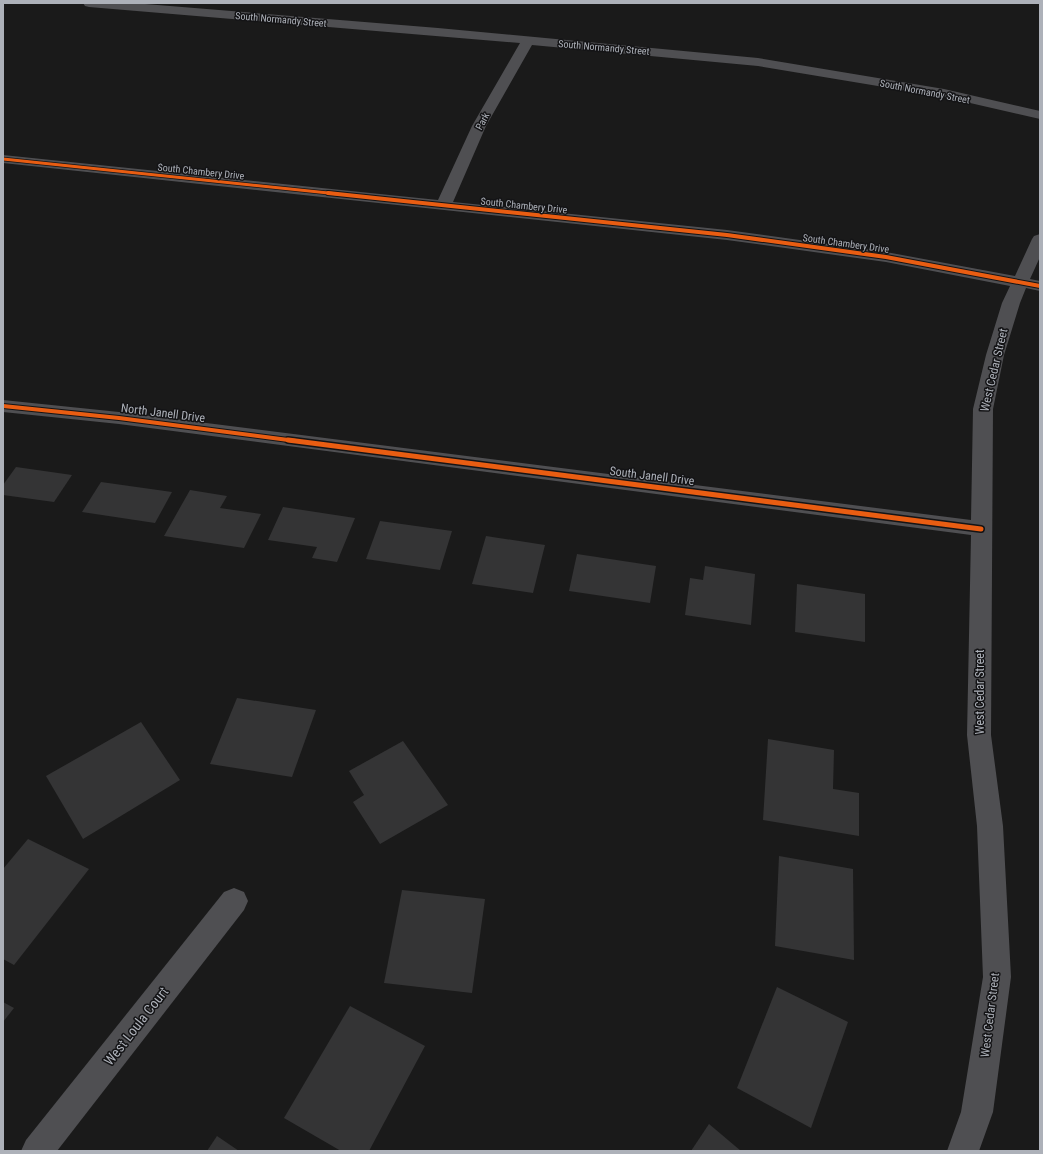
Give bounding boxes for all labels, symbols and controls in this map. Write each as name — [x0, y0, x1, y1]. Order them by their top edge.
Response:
street label: South Normandy Street — [235, 10, 327, 29]
street label: South Normandy Street — [558, 38, 650, 57]
street label: South Normandy Street — [879, 77, 971, 106]
street label: Park — [473, 110, 492, 132]
street label: South Chambery Drive — [157, 161, 245, 182]
street label: South Chambery Drive — [480, 195, 568, 216]
street label: South Chambery Drive — [802, 232, 890, 255]
street label: West Cedar Street — [978, 327, 1010, 413]
street label: North Janell Drive — [120, 401, 206, 425]
street label: South Janell Drive — [609, 464, 696, 488]
street label: West Cedar Street — [973, 649, 987, 735]
street label: West Cedar Street — [978, 972, 1002, 1058]
street label: West Loula Court — [101, 984, 171, 1068]

